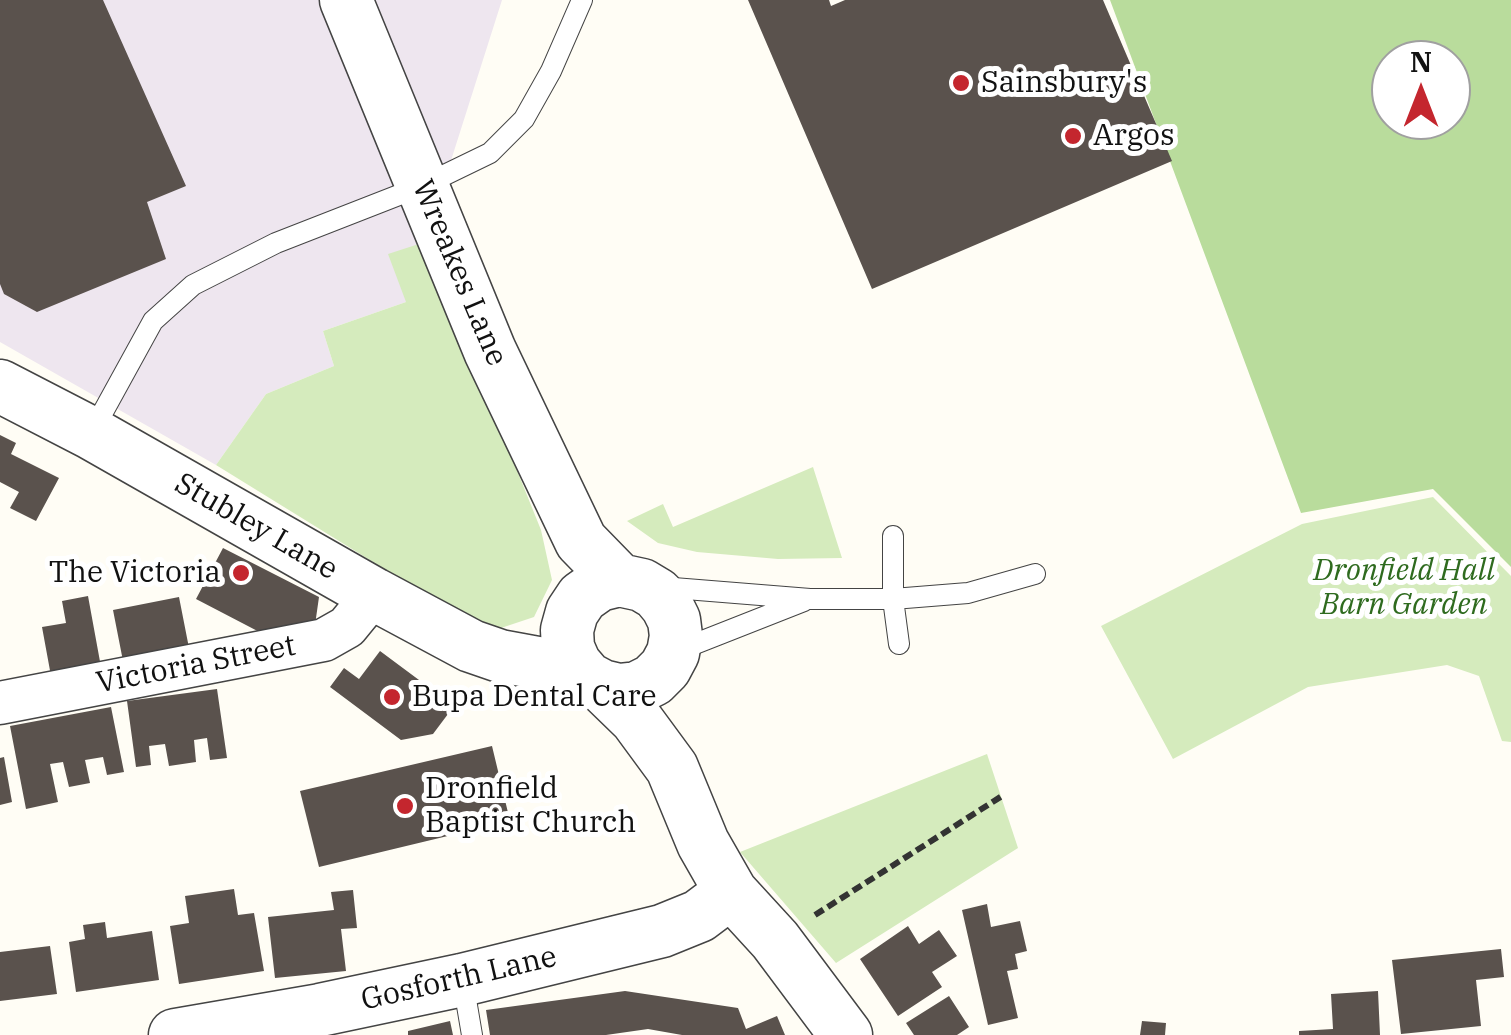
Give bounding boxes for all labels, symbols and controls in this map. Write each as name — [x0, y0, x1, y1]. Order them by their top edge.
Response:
north arrow — [1371, 40, 1471, 140]
text: N — [1410, 43, 1432, 80]
place label: Sainsbury's — [981, 65, 1147, 101]
marker: Sainsbury's — [950, 72, 972, 94]
place label: Argos — [1093, 118, 1175, 154]
marker: Argos — [1062, 125, 1084, 147]
street label: Wreakes Lane — [404, 175, 514, 371]
street label: Stubley Lane — [168, 466, 344, 588]
park label: Dronfield Hall Barn Garden — [1313, 553, 1495, 624]
place label: The Victoria — [49, 555, 221, 591]
marker: The Victoria — [230, 562, 252, 584]
street label: Victoria Street — [93, 628, 299, 702]
place label: Bupa Dental Care — [412, 679, 657, 715]
marker: Bupa Dental Care — [381, 686, 403, 708]
place label: Dronfield Baptist Church — [425, 771, 636, 842]
marker: Dronfield Baptist Church — [394, 795, 416, 817]
street label: Gosforth Lane — [358, 939, 560, 1019]

